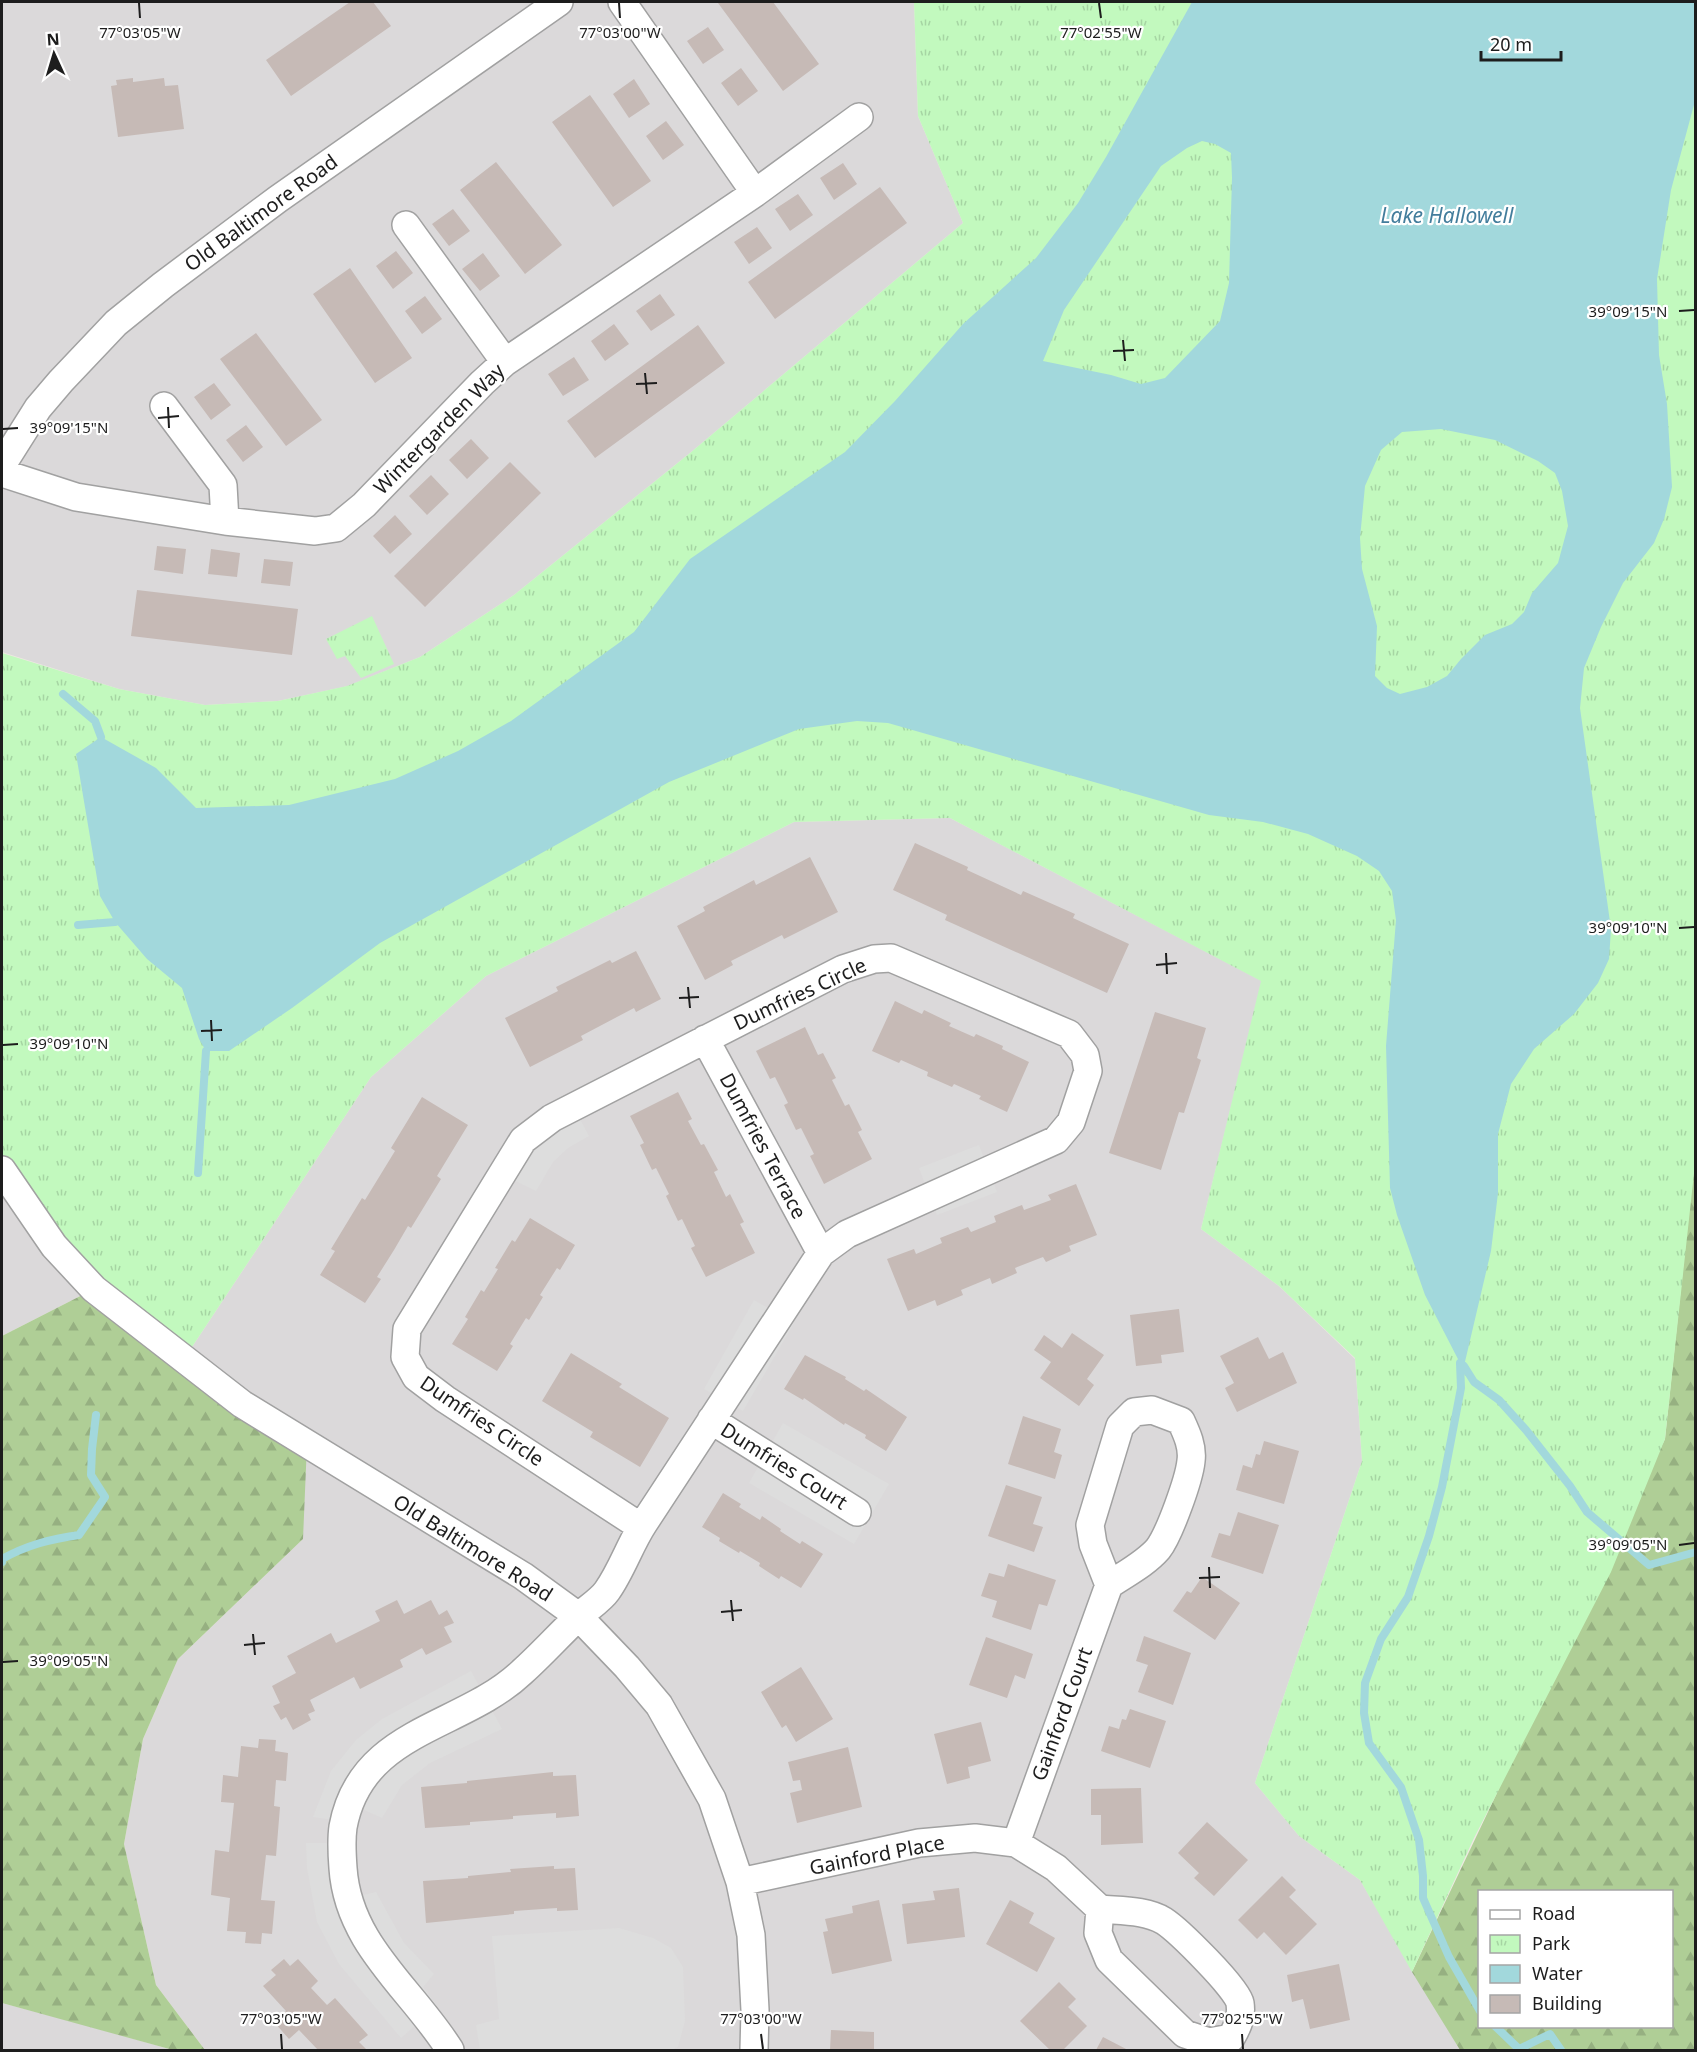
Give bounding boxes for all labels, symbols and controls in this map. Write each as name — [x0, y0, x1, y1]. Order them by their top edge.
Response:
text: 77°03'05"W — [99, 22, 181, 42]
text: 77°03'00"W — [579, 22, 661, 42]
text: 77°02'55"W — [1060, 22, 1142, 42]
north arrow — [24, 24, 84, 84]
scale bar — [1481, 24, 1560, 62]
text: N — [46, 28, 60, 50]
text: 20 m — [1490, 32, 1532, 56]
street label: Old Baltimore Road — [179, 148, 343, 277]
water label: Lake Hallowell — [1381, 201, 1514, 229]
text: 39°09'15"N — [1589, 301, 1667, 321]
street label: Wintergarden Way — [367, 357, 511, 500]
text: 39°09'15"N — [30, 417, 108, 437]
text: 39°09'10"N — [1589, 917, 1667, 937]
street label: Dumfries Circle — [729, 951, 871, 1036]
text: 39°09'10"N — [30, 1033, 108, 1053]
street label: Dumfries Terrace — [714, 1068, 813, 1223]
street label: Dumfries Circle — [415, 1369, 549, 1472]
street label: Dumfries Court — [716, 1416, 853, 1515]
street label: Old Baltimore Road — [388, 1488, 558, 1608]
text: 39°09'05"N — [1589, 1534, 1667, 1554]
street label: Gainford Court — [1025, 1643, 1098, 1784]
text: 39°09'05"N — [30, 1650, 108, 1670]
street label: Gainford Place — [807, 1828, 947, 1881]
legend — [1478, 1890, 1673, 2028]
text: Road — [1532, 1901, 1575, 1925]
text: Park — [1532, 1931, 1570, 1955]
text: Water — [1532, 1961, 1583, 1985]
text: Building — [1532, 1991, 1602, 2015]
text: 77°03'05"W — [240, 2008, 322, 2028]
text: 77°03'00"W — [720, 2008, 802, 2028]
text: 77°02'55"W — [1201, 2008, 1283, 2028]

